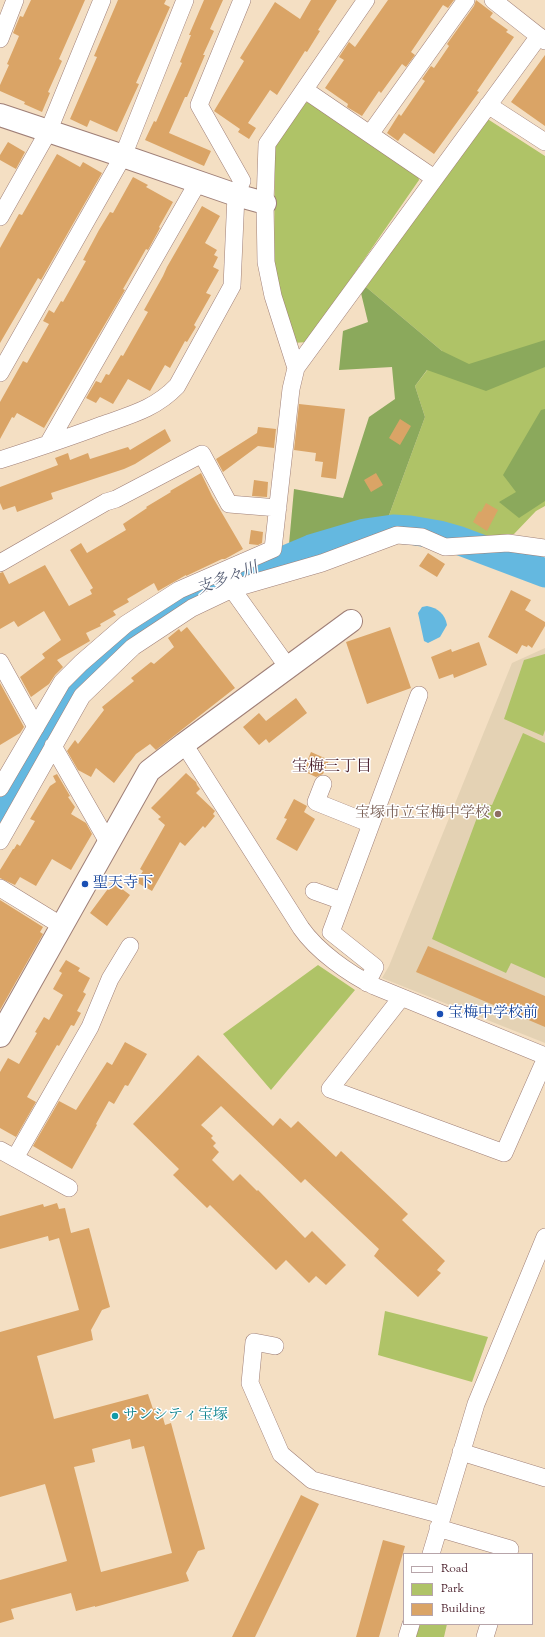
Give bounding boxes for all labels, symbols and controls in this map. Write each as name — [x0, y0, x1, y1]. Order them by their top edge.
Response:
water label: 支多々川 — [195, 560, 261, 600]
district label: 宝梅三丁目 — [292, 758, 372, 778]
place label: 宝塚市立宝梅中学校 — [355, 805, 490, 823]
marker: 宝塚市立宝梅中学校 — [493, 809, 503, 819]
place label: 聖天寺下 — [93, 875, 153, 893]
marker: 聖天寺下 — [80, 879, 90, 889]
place label: 宝梅中学校前 — [448, 1005, 538, 1023]
marker: 宝梅中学校前 — [435, 1009, 445, 1019]
place label: サンシティ宝塚 — [123, 1407, 228, 1425]
marker: サンシティ宝塚 — [110, 1411, 120, 1421]
legend — [403, 1553, 533, 1625]
text: Road — [441, 1560, 468, 1578]
text: Park — [441, 1580, 464, 1598]
text: Building — [441, 1600, 485, 1618]

